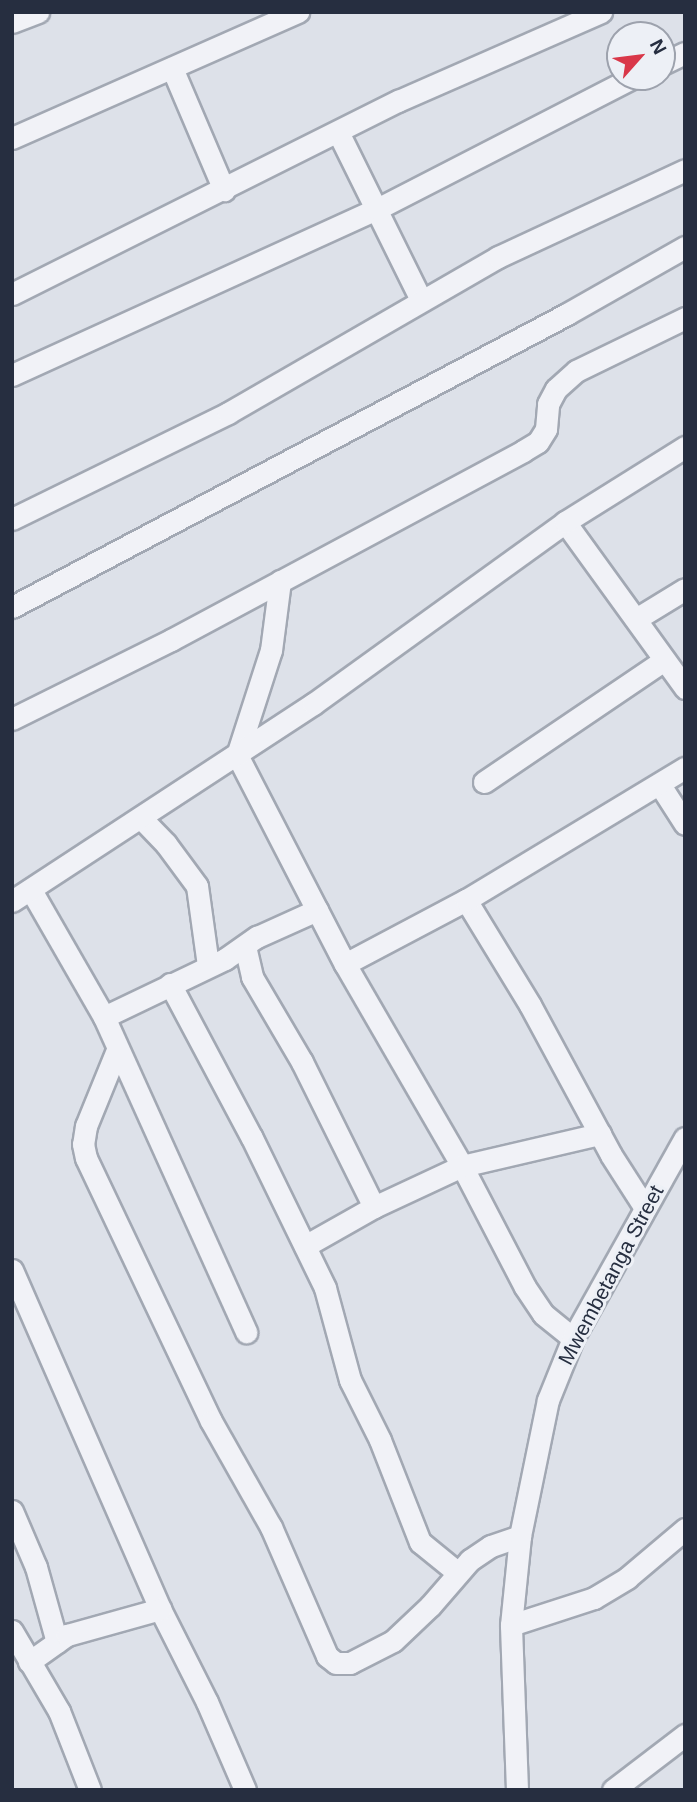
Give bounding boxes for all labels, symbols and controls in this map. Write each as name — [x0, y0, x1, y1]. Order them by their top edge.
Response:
north arrow — [606, 21, 676, 91]
text: N — [646, 36, 671, 58]
street label: Mwembetanga Street — [553, 1181, 669, 1369]

